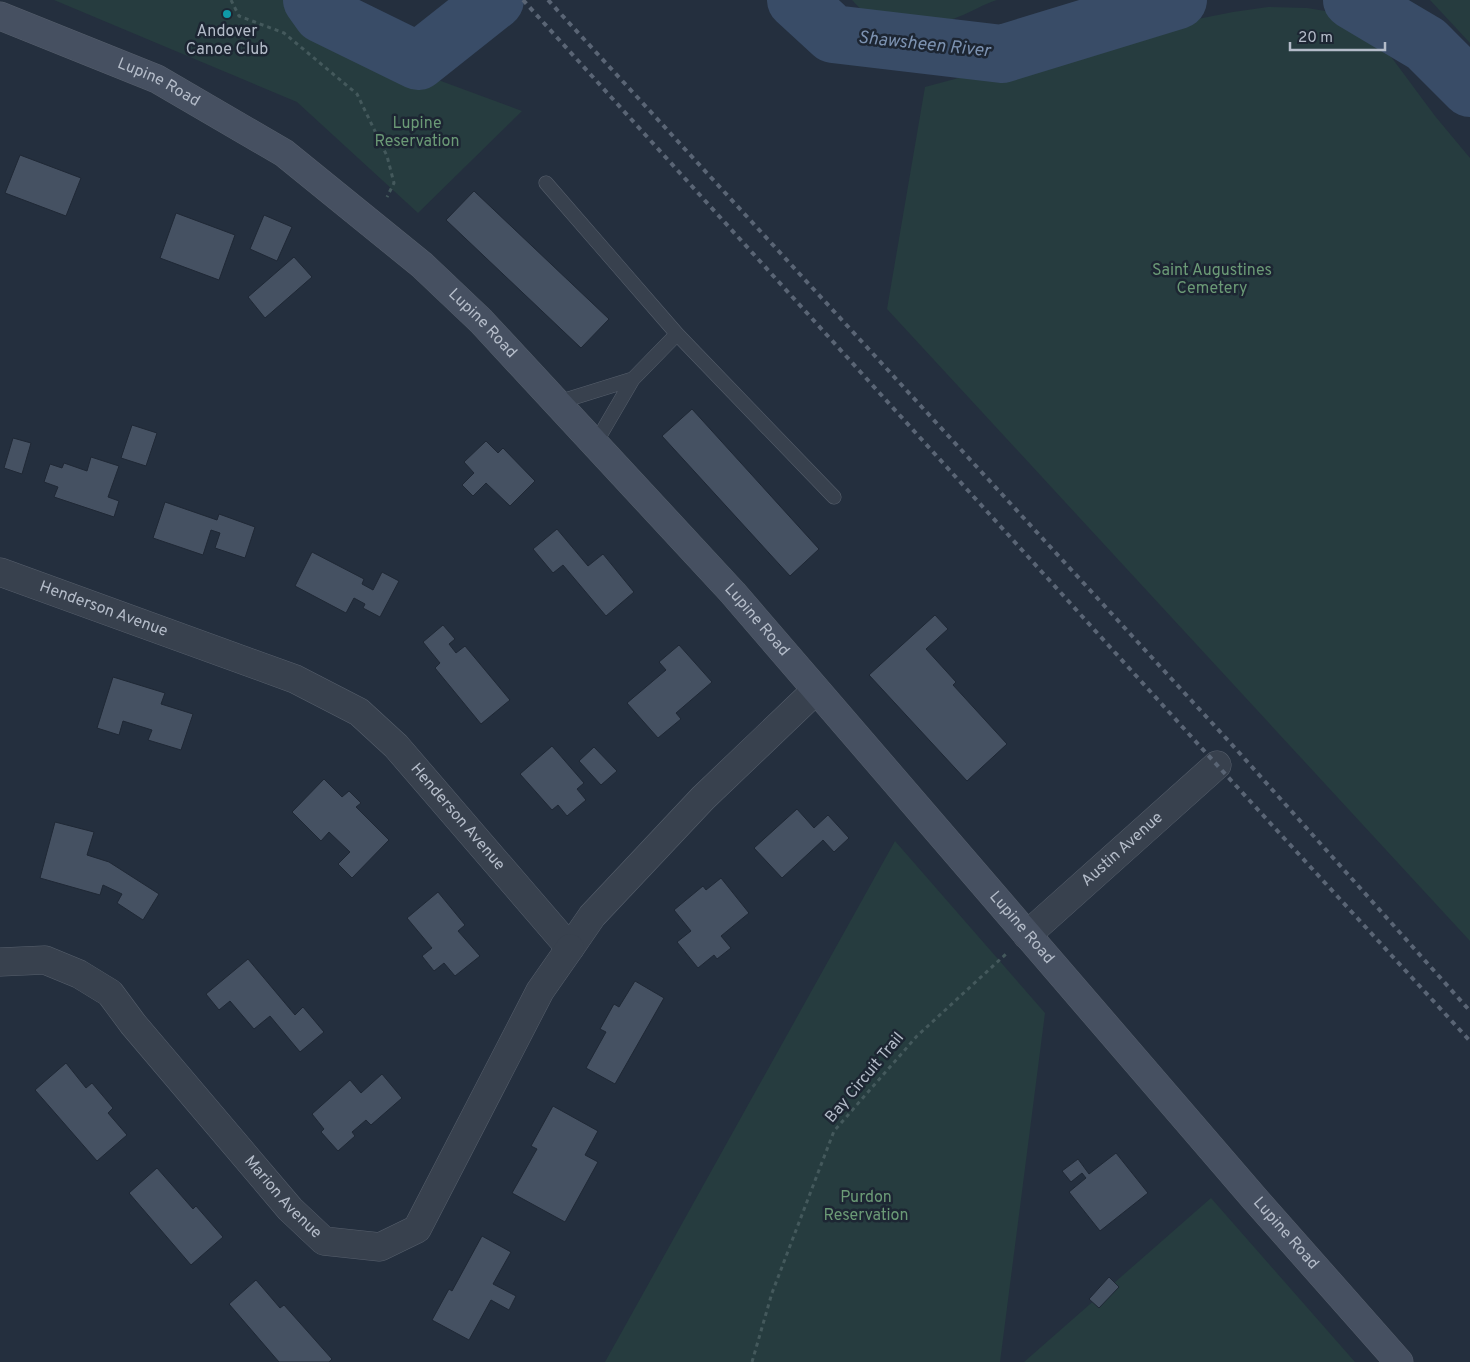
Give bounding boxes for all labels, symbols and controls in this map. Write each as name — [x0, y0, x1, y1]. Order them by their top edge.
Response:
marker: Andover Canoe Club — [221, 8, 233, 20]
scale bar — [1290, 20, 1385, 52]
place label: Andover Canoe Club — [186, 22, 268, 60]
water label: Shawsheen River — [857, 27, 993, 64]
text: 20 m — [1298, 29, 1333, 48]
street label: Lupine Road — [114, 54, 203, 112]
park label: Lupine Reservation — [375, 114, 459, 152]
park label: Saint Augustines Cemetery — [1152, 261, 1272, 299]
street label: Lupine Road — [444, 285, 521, 363]
street label: Henderson Avenue — [37, 577, 170, 642]
street label: Lupine Road — [720, 580, 793, 661]
street label: Henderson Avenue — [406, 759, 509, 875]
street label: Austin Avenue — [1077, 808, 1167, 891]
street label: Lupine Road — [985, 887, 1058, 968]
street label: Bay Circuit Trail — [821, 1029, 909, 1127]
street label: Marion Avenue — [239, 1152, 326, 1243]
park label: Purdon Reservation — [824, 1188, 908, 1226]
street label: Lupine Road — [1248, 1193, 1323, 1274]

